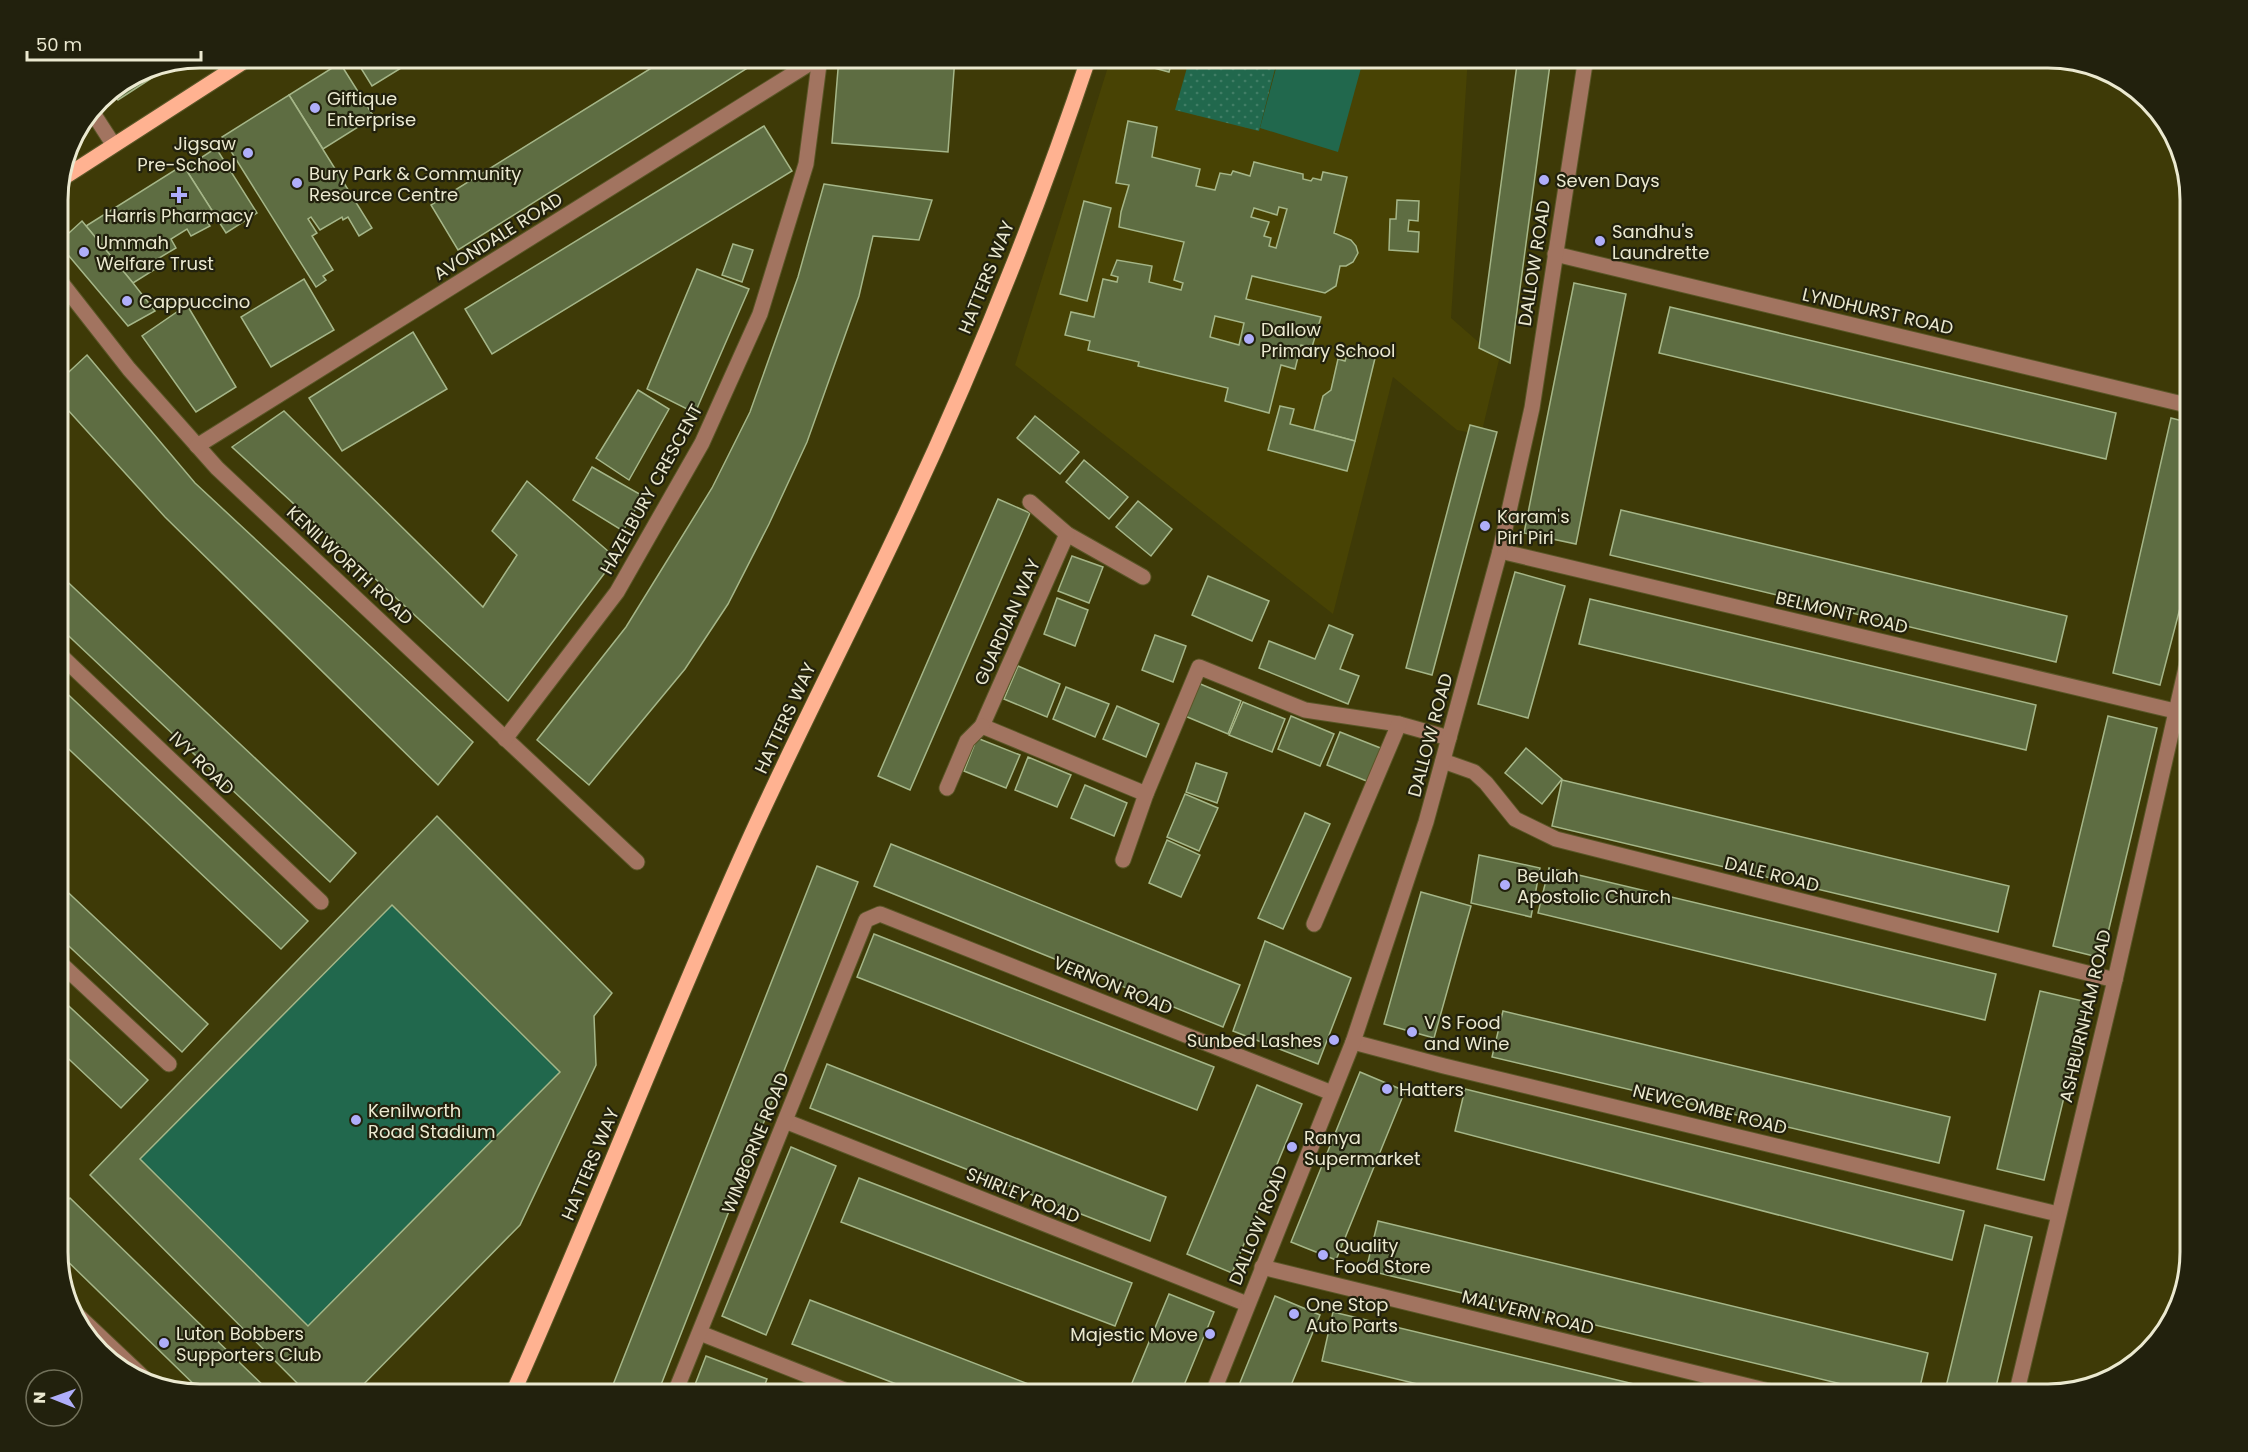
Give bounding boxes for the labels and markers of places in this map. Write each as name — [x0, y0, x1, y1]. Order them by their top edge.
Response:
place label: Giftique Enterprise — [327, 86, 416, 132]
marker: Giftique Enterprise — [308, 101, 322, 115]
place label: Jigsaw Pre-School — [137, 131, 236, 177]
marker: Jigsaw Pre-School — [241, 146, 255, 160]
place label: Bury Park & Community Resource Centre — [309, 161, 521, 207]
place label: Seven Days — [1556, 168, 1660, 193]
marker: Seven Days — [1537, 173, 1551, 187]
marker: Bury Park & Community Resource Centre — [290, 176, 304, 190]
marker: Harris Pharmacy — [172, 188, 186, 202]
place label: Harris Pharmacy — [104, 203, 254, 228]
place label: Sandhu's Laundrette — [1612, 219, 1709, 265]
place label: Ummah Welfare Trust — [96, 230, 214, 276]
marker: Sandhu's Laundrette — [1593, 234, 1607, 248]
marker: Ummah Welfare Trust — [77, 245, 91, 259]
place label: Cappuccino — [139, 289, 250, 314]
marker: Cappuccino — [120, 294, 134, 308]
place label: Dallow Primary School — [1261, 317, 1395, 363]
marker: Dallow Primary School — [1242, 332, 1256, 346]
place label: Karam's Piri Piri — [1497, 504, 1570, 550]
marker: Karam's Piri Piri — [1478, 519, 1492, 533]
place label: Beulah Apostolic Church — [1517, 863, 1671, 909]
marker: Beulah Apostolic Church — [1498, 878, 1512, 892]
place label: V S Food and Wine — [1424, 1010, 1509, 1056]
marker: V S Food and Wine — [1405, 1025, 1419, 1039]
place label: Sunbed Lashes — [1187, 1028, 1322, 1053]
marker: Sunbed Lashes — [1327, 1033, 1341, 1047]
place label: Hatters — [1399, 1077, 1464, 1102]
marker: Hatters — [1380, 1082, 1394, 1096]
place label: Kenilworth Road Stadium — [368, 1098, 496, 1144]
marker: Kenilworth Road Stadium — [349, 1113, 363, 1127]
place label: Ranya Supermarket — [1304, 1125, 1421, 1171]
marker: Ranya Supermarket — [1285, 1140, 1299, 1154]
place label: Quality Food Store — [1335, 1233, 1431, 1279]
marker: Quality Food Store — [1316, 1248, 1330, 1262]
place label: One Stop Auto Parts — [1306, 1292, 1398, 1338]
marker: One Stop Auto Parts — [1287, 1307, 1301, 1321]
place label: Luton Bobbers Supporters Club — [176, 1321, 321, 1367]
place label: Majestic Move — [1070, 1322, 1198, 1347]
marker: Majestic Move — [1203, 1327, 1217, 1341]
marker: Luton Bobbers Supporters Club — [157, 1336, 171, 1350]

